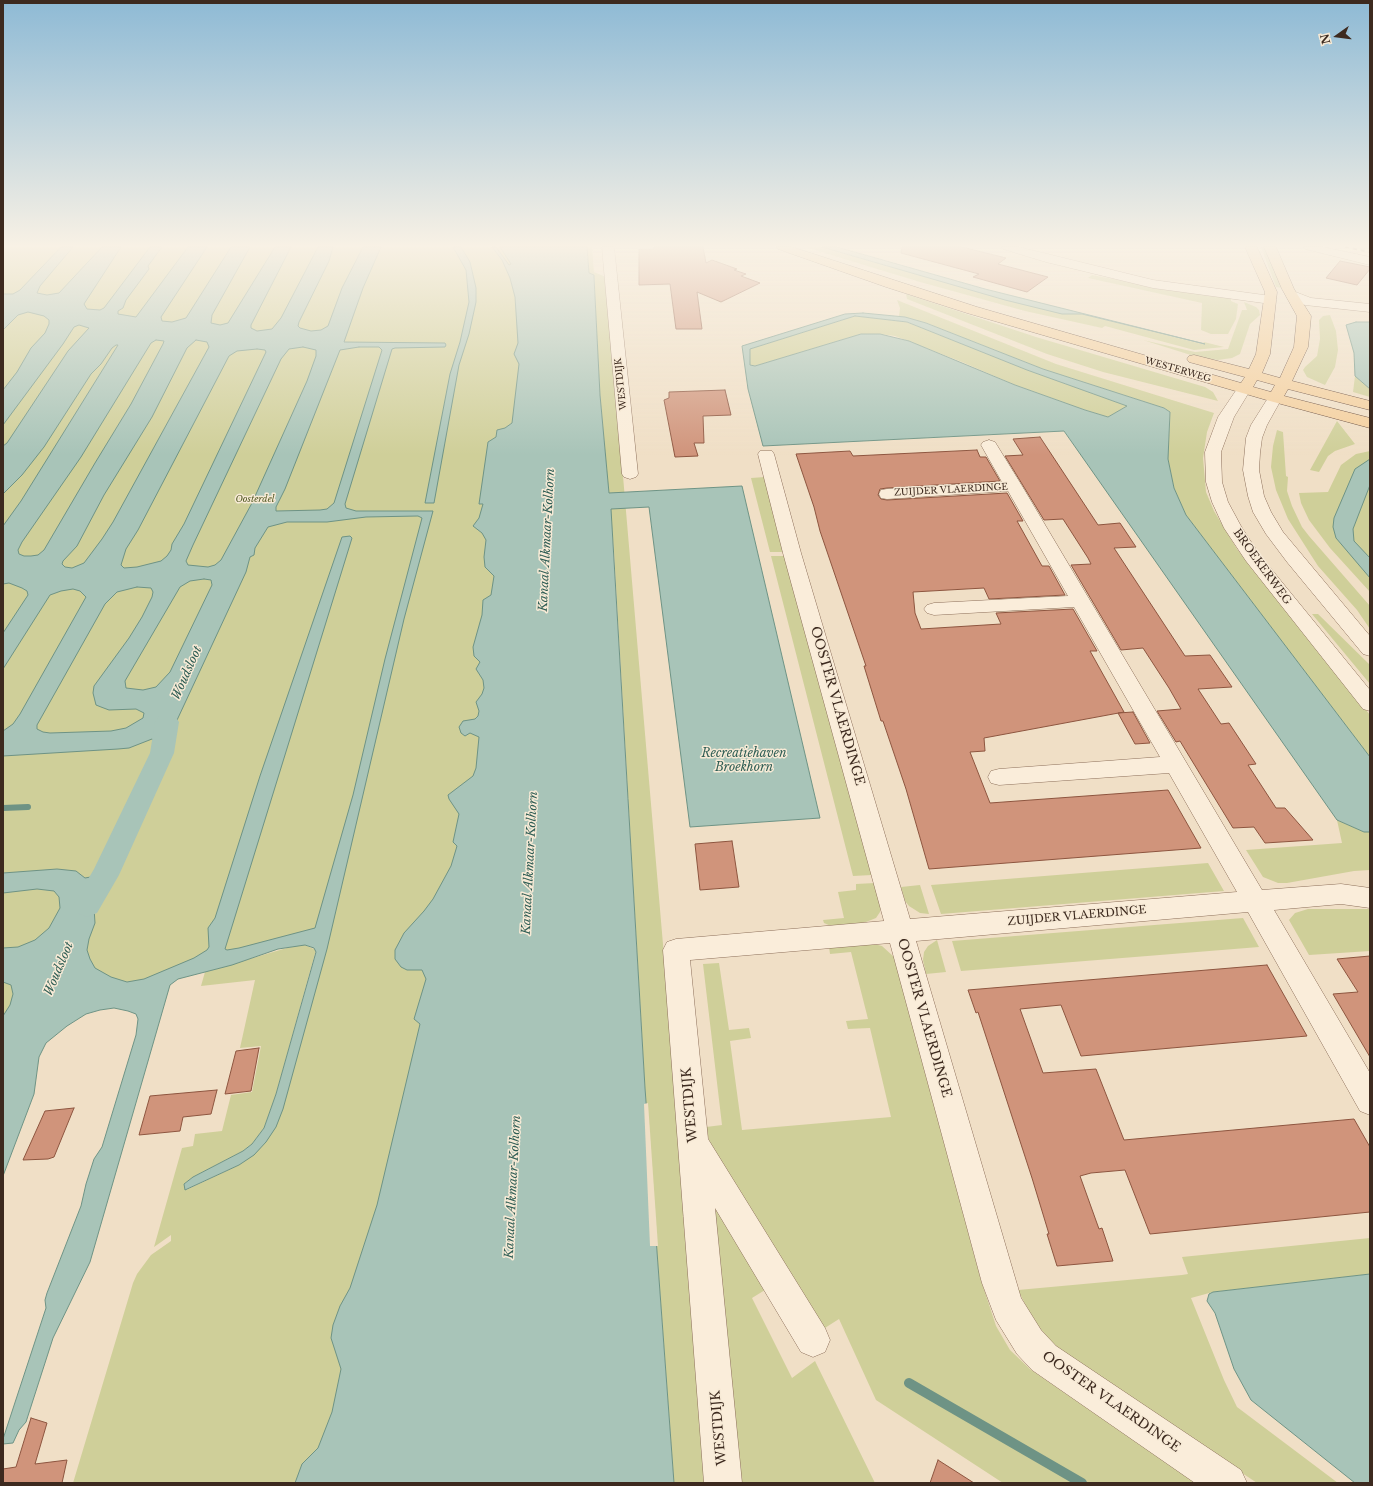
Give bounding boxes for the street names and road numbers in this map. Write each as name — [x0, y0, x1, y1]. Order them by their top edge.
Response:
street label: WESTERWEG — [1144, 355, 1212, 385]
street label: WESTDIJK — [613, 357, 629, 411]
street label: ZUIJDER VLAERDINGE — [894, 482, 1008, 498]
street label: BROEKERWEG — [1230, 527, 1294, 607]
street label: OOSTER VLAERDINGE — [807, 624, 867, 788]
street label: ZUIJDER VLAERDINGE — [1007, 903, 1147, 929]
street label: OOSTER VLAERDINGE — [894, 936, 954, 1100]
street label: WESTDIJK — [679, 1067, 701, 1143]
street label: OOSTER VLAERDINGE — [1039, 1348, 1183, 1456]
street label: WESTDIJK — [708, 1390, 730, 1466]

